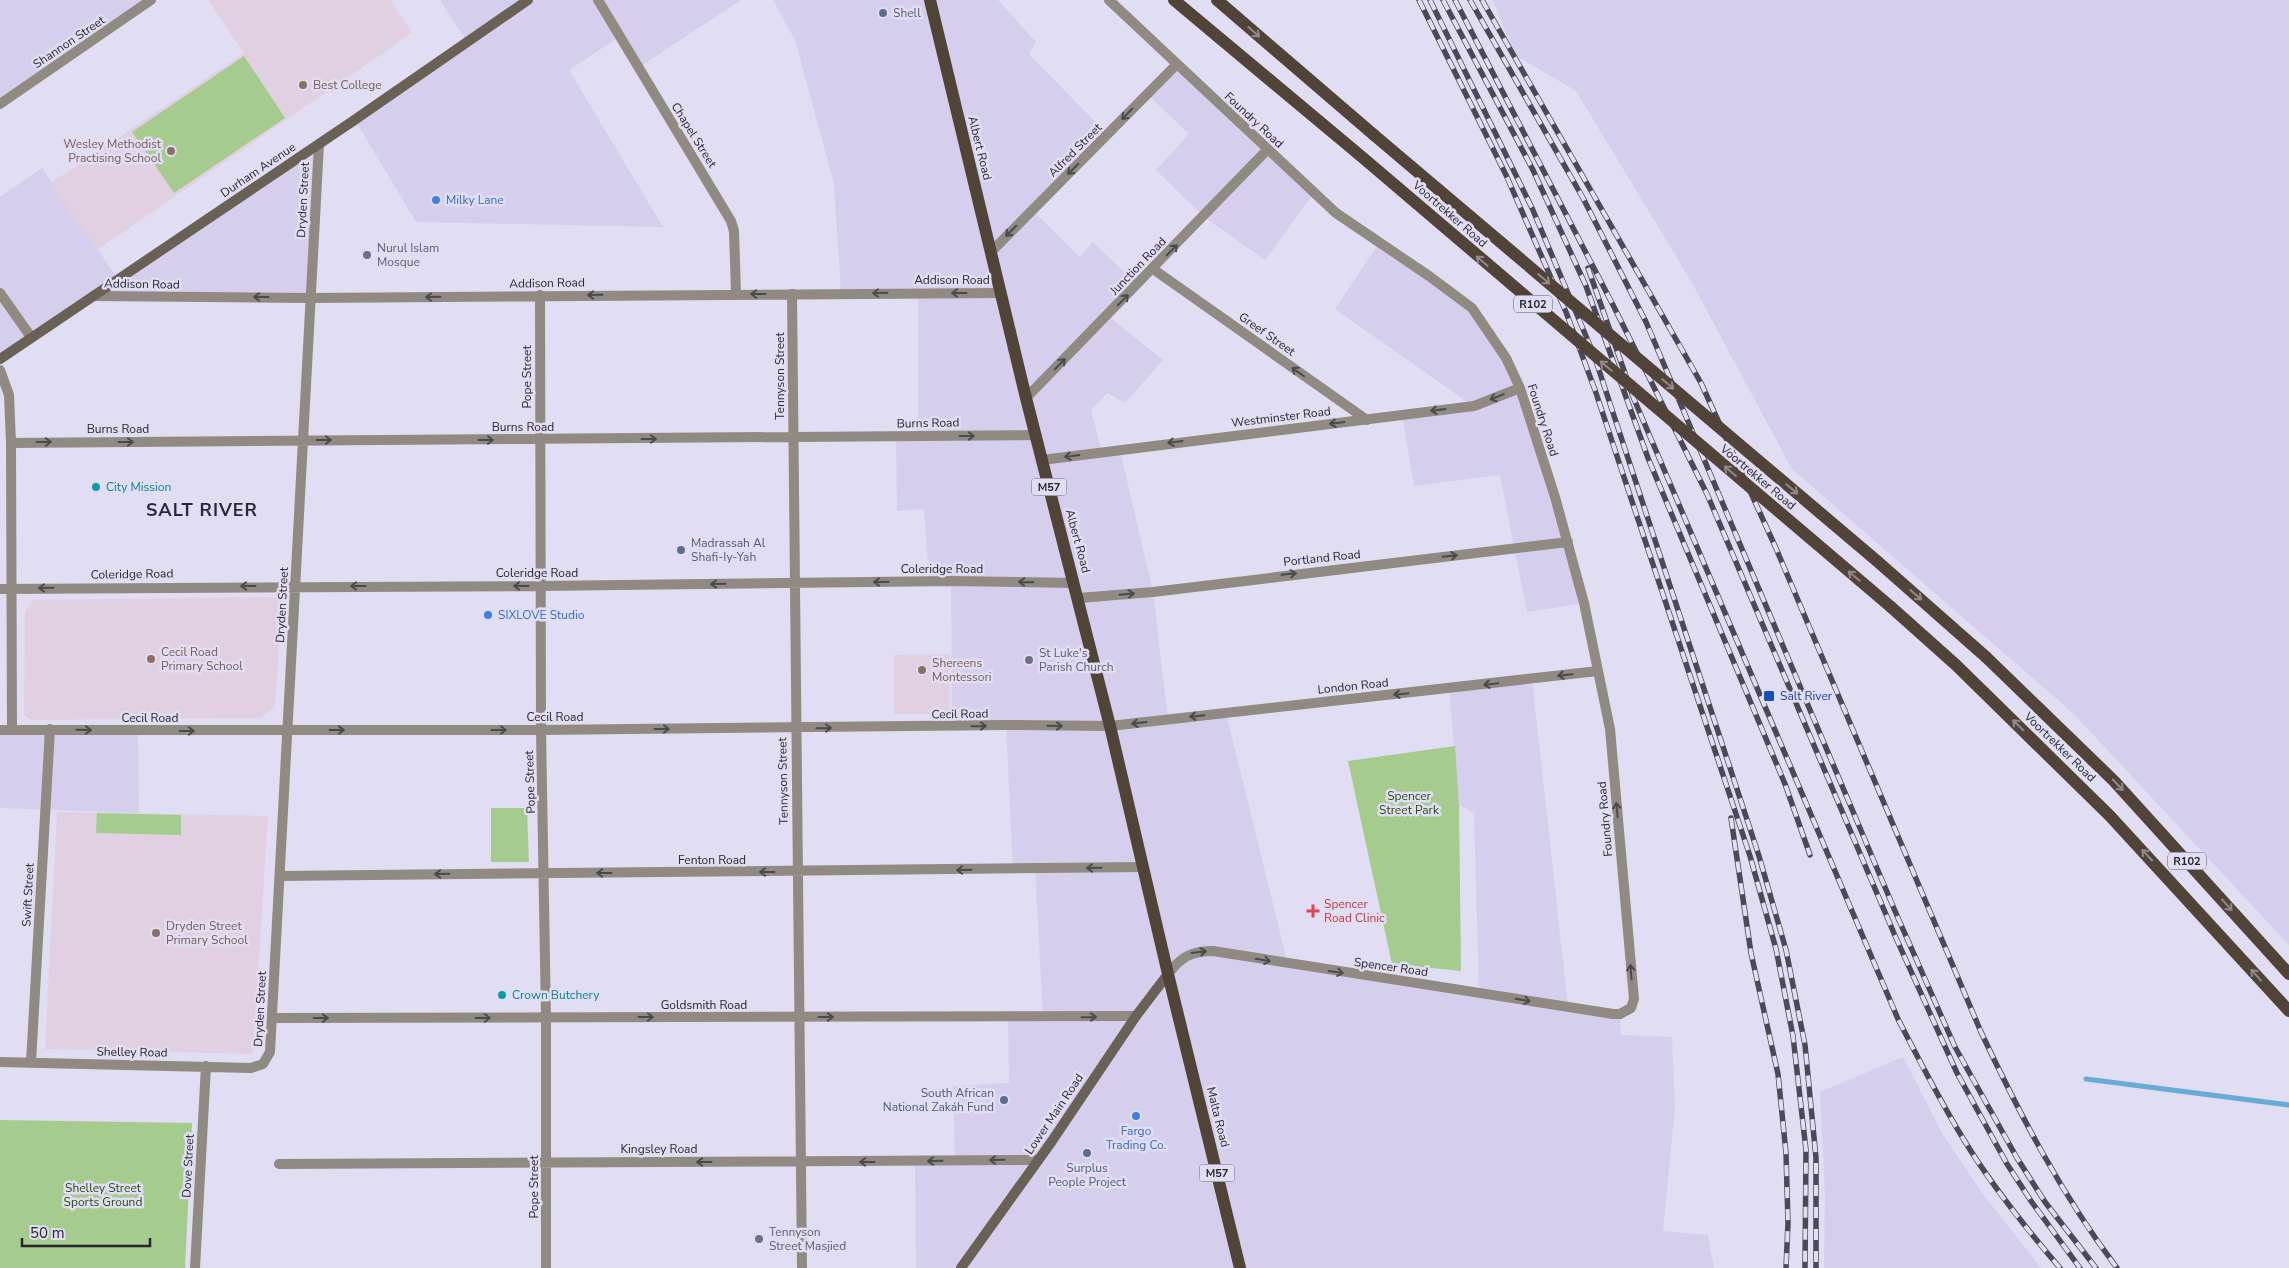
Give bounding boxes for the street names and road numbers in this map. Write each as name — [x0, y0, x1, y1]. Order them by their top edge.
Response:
street label: Shannon Street — [30, 12, 109, 72]
street label: Foundry Road — [1221, 88, 1287, 152]
street label: Chapel Street — [668, 99, 721, 171]
street label: Albert Road — [964, 114, 996, 182]
street label: Alfred Street — [1045, 119, 1106, 180]
street label: Durham Avenue — [217, 139, 299, 201]
street label: Dryden Street — [293, 161, 313, 238]
street label: Voortrekker Road — [1409, 177, 1491, 251]
street label: Junction Road — [1106, 234, 1170, 299]
street label: Addison Road — [914, 272, 990, 288]
street label: Addison Road — [509, 274, 585, 292]
street label: Addison Road — [104, 275, 180, 293]
road number: R102 — [1514, 296, 1552, 312]
street label: Greef Street — [1236, 309, 1299, 360]
street label: Tennyson Street — [772, 332, 788, 420]
street label: Pope Street — [519, 345, 535, 409]
street label: Foundry Road — [1524, 382, 1562, 458]
street label: Westminster Road — [1230, 403, 1332, 431]
street label: Burns Road — [896, 414, 960, 432]
street label: Burns Road — [492, 419, 554, 435]
street label: Burns Road — [87, 421, 149, 437]
street label: Voortrekker Road — [1716, 440, 1799, 513]
road number: M57 — [1032, 478, 1066, 496]
street label: Albert Road — [1062, 507, 1094, 575]
street label: Portland Road — [1283, 546, 1361, 570]
street label: Coleridge Road — [901, 561, 983, 577]
street label: Coleridge Road — [91, 565, 173, 583]
street label: Coleridge Road — [496, 565, 578, 581]
street label: Dryden Street — [272, 566, 292, 643]
street label: London Road — [1317, 674, 1389, 698]
street label: Cecil Road — [931, 706, 989, 722]
street label: Voortrekker Road — [2020, 708, 2099, 785]
street label: Cecil Road — [527, 709, 583, 725]
street label: Cecil Road — [122, 710, 178, 726]
street label: Tennyson Street — [774, 736, 792, 825]
street label: Pope Street — [521, 749, 539, 814]
street label: Foundry Road — [1594, 781, 1616, 857]
street label: Fenton Road — [678, 852, 746, 868]
road number: R102 — [2168, 852, 2206, 869]
street label: Swift Street — [18, 862, 38, 927]
street label: Spencer Road — [1353, 954, 1429, 980]
street label: Dryden Street — [250, 970, 270, 1047]
street label: Goldsmith Road — [661, 997, 747, 1013]
street label: Shelley Road — [96, 1043, 168, 1061]
street label: Lower Main Road — [1021, 1071, 1087, 1157]
street label: Malta Road — [1203, 1085, 1233, 1149]
street label: Dove Street — [178, 1133, 198, 1198]
street label: Kingsley Road — [621, 1141, 697, 1157]
street label: Pope Street — [526, 1155, 542, 1219]
road number: M57 — [1200, 1164, 1234, 1182]

